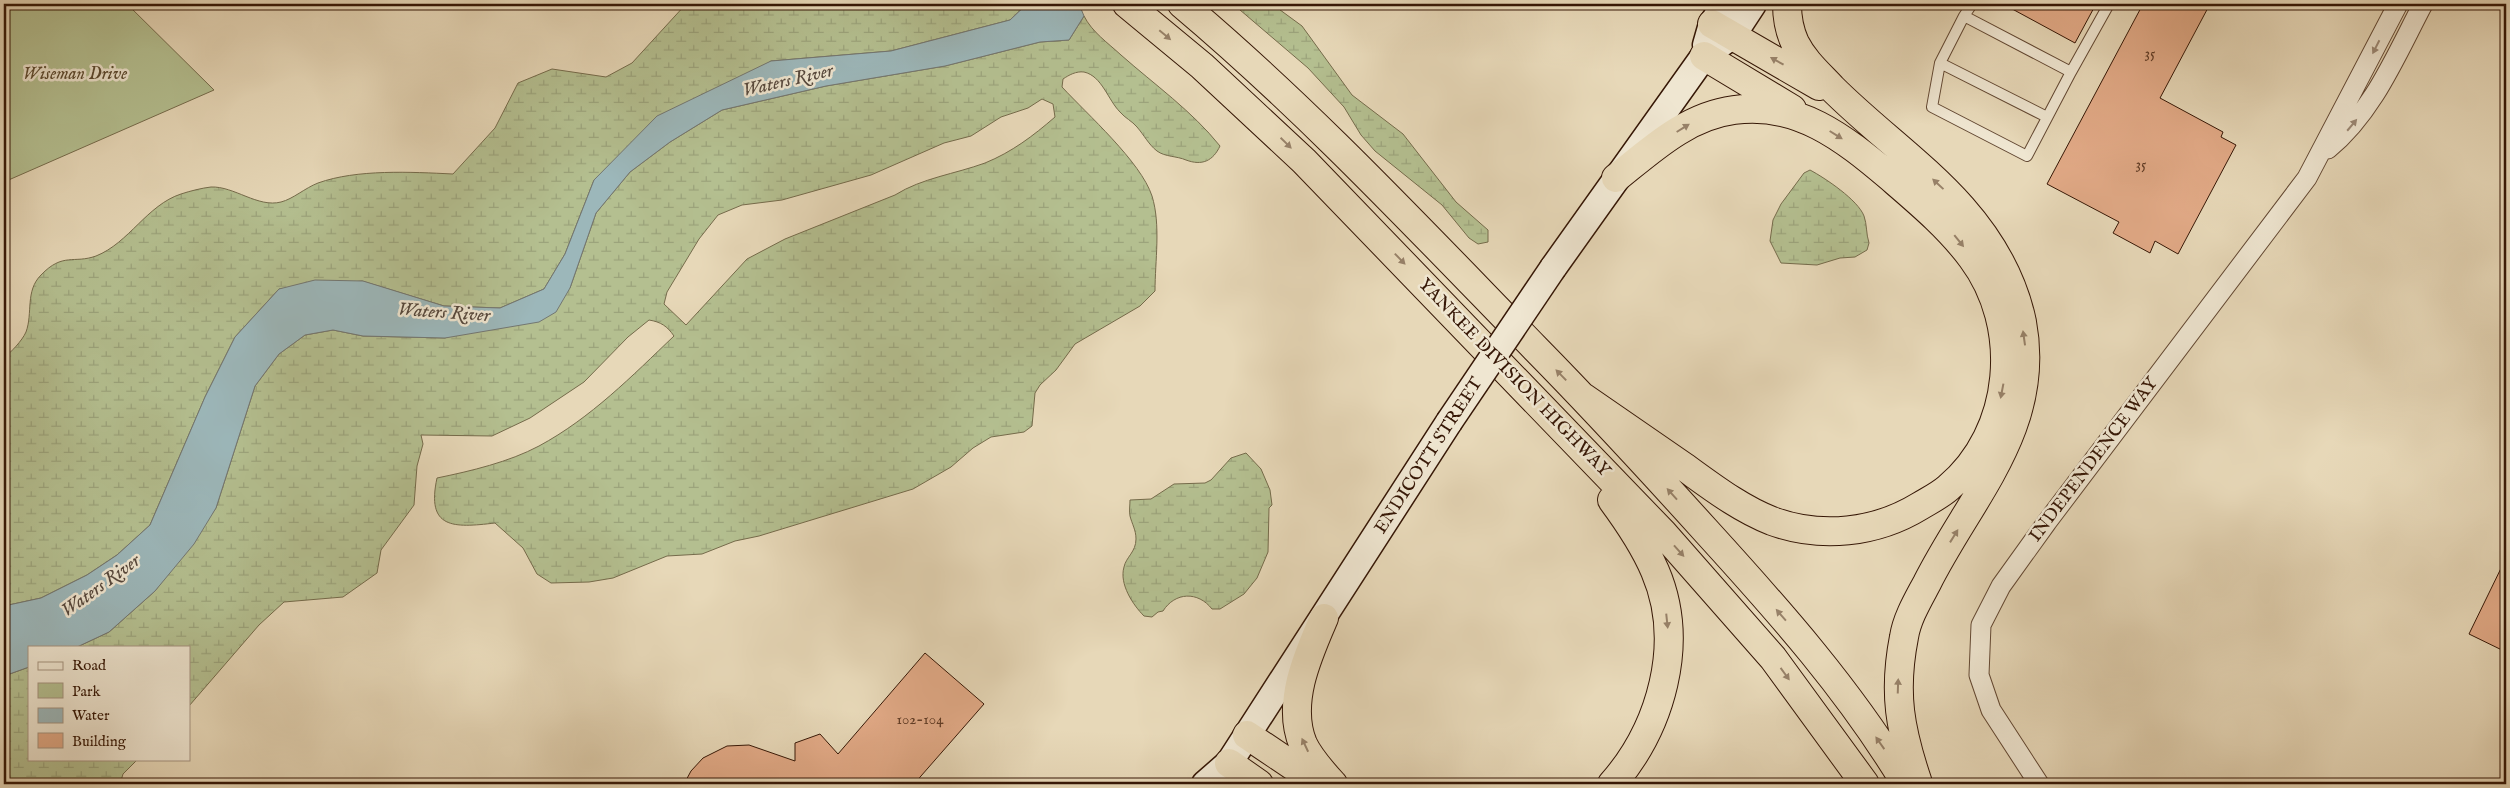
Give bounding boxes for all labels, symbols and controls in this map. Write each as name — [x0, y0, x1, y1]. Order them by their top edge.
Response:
one-way arrow — [1158, 29, 1171, 40]
one-way arrow — [2372, 40, 2380, 54]
house number: 35 — [2144, 44, 2156, 63]
one-way arrow — [1769, 57, 1784, 65]
water label: Waters River — [740, 59, 837, 103]
park label: Wiseman Drive — [23, 63, 127, 86]
one-way arrow — [2347, 118, 2358, 131]
one-way arrow — [1677, 124, 1690, 133]
one-way arrow — [1829, 131, 1842, 140]
one-way arrow — [1279, 137, 1291, 149]
house number: 35 — [2135, 155, 2147, 174]
one-way arrow — [1933, 178, 1945, 190]
one-way arrow — [1953, 234, 1964, 247]
one-way arrow — [1393, 253, 1405, 265]
street label: YANKEE DIVISION HIGHWAY — [1413, 274, 1616, 483]
water label: Waters River — [397, 298, 492, 328]
one-way arrow — [2020, 330, 2028, 346]
one-way arrow — [1555, 369, 1567, 381]
street label: INDEPENDENCE WAY — [2025, 372, 2164, 547]
street label: ENDICOTT STREET — [1370, 373, 1488, 539]
one-way arrow — [1998, 384, 2006, 400]
one-way arrow — [1666, 488, 1678, 500]
one-way arrow — [1949, 529, 1958, 542]
one-way arrow — [1673, 544, 1685, 556]
water label: Waters River — [57, 548, 147, 623]
one-way arrow — [1775, 608, 1786, 621]
one-way arrow — [1663, 613, 1671, 629]
legend — [28, 646, 190, 760]
text: Road — [72, 656, 107, 675]
one-way arrow — [1780, 667, 1790, 681]
one-way arrow — [1895, 678, 1903, 694]
text: Park — [72, 682, 102, 701]
text: Water — [72, 706, 110, 725]
house number: 102-104 — [896, 710, 944, 729]
text: Building — [72, 732, 127, 751]
one-way arrow — [1875, 736, 1885, 750]
one-way arrow — [1300, 738, 1308, 752]

